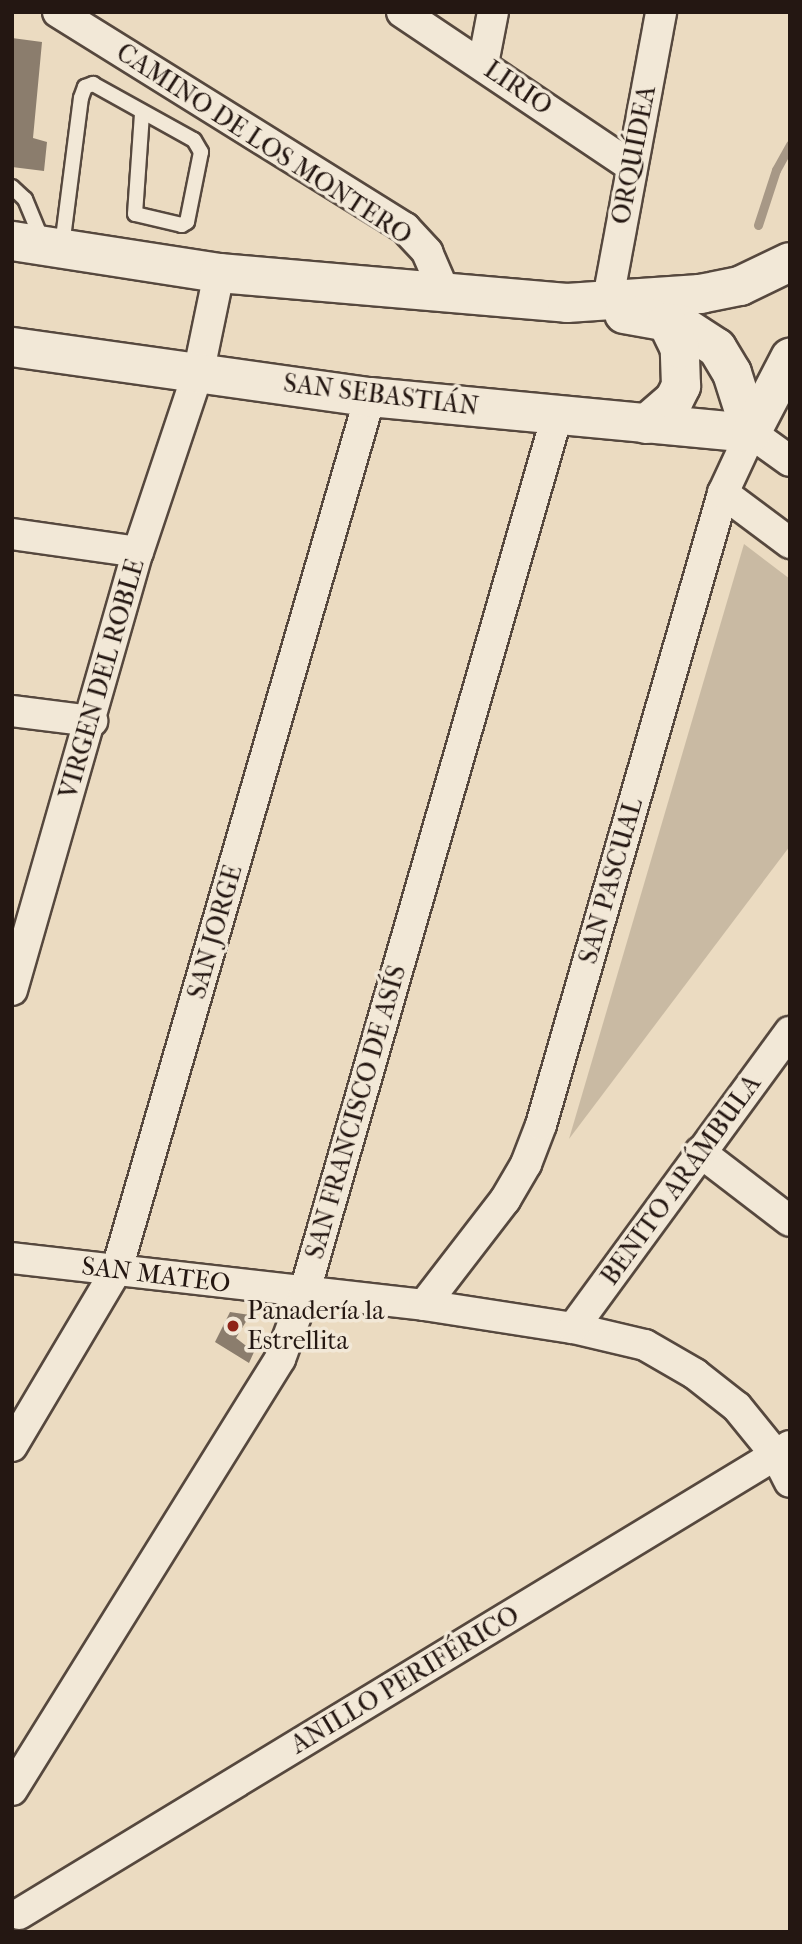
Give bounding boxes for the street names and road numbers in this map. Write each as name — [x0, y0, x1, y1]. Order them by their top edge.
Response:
street label: CAMINO DE LOS MONTERO — [111, 37, 417, 251]
street label: LIRIO — [478, 54, 558, 122]
street label: ORQUÍDEA — [605, 83, 663, 227]
street label: SAN SEBASTIÁN — [282, 368, 480, 422]
street label: VIRGEN DEL ROBLE — [53, 556, 151, 802]
street label: SAN PASCUAL — [572, 795, 650, 967]
street label: SAN JORGE — [181, 861, 249, 1003]
street label: SAN FRANCISCO DE ASÍS — [299, 961, 413, 1263]
street label: BENITO ARÁMBULA — [594, 1069, 768, 1291]
street label: SAN MATEO — [80, 1250, 232, 1300]
street label: ANILLO PERIFÉRICO — [285, 1599, 525, 1761]

